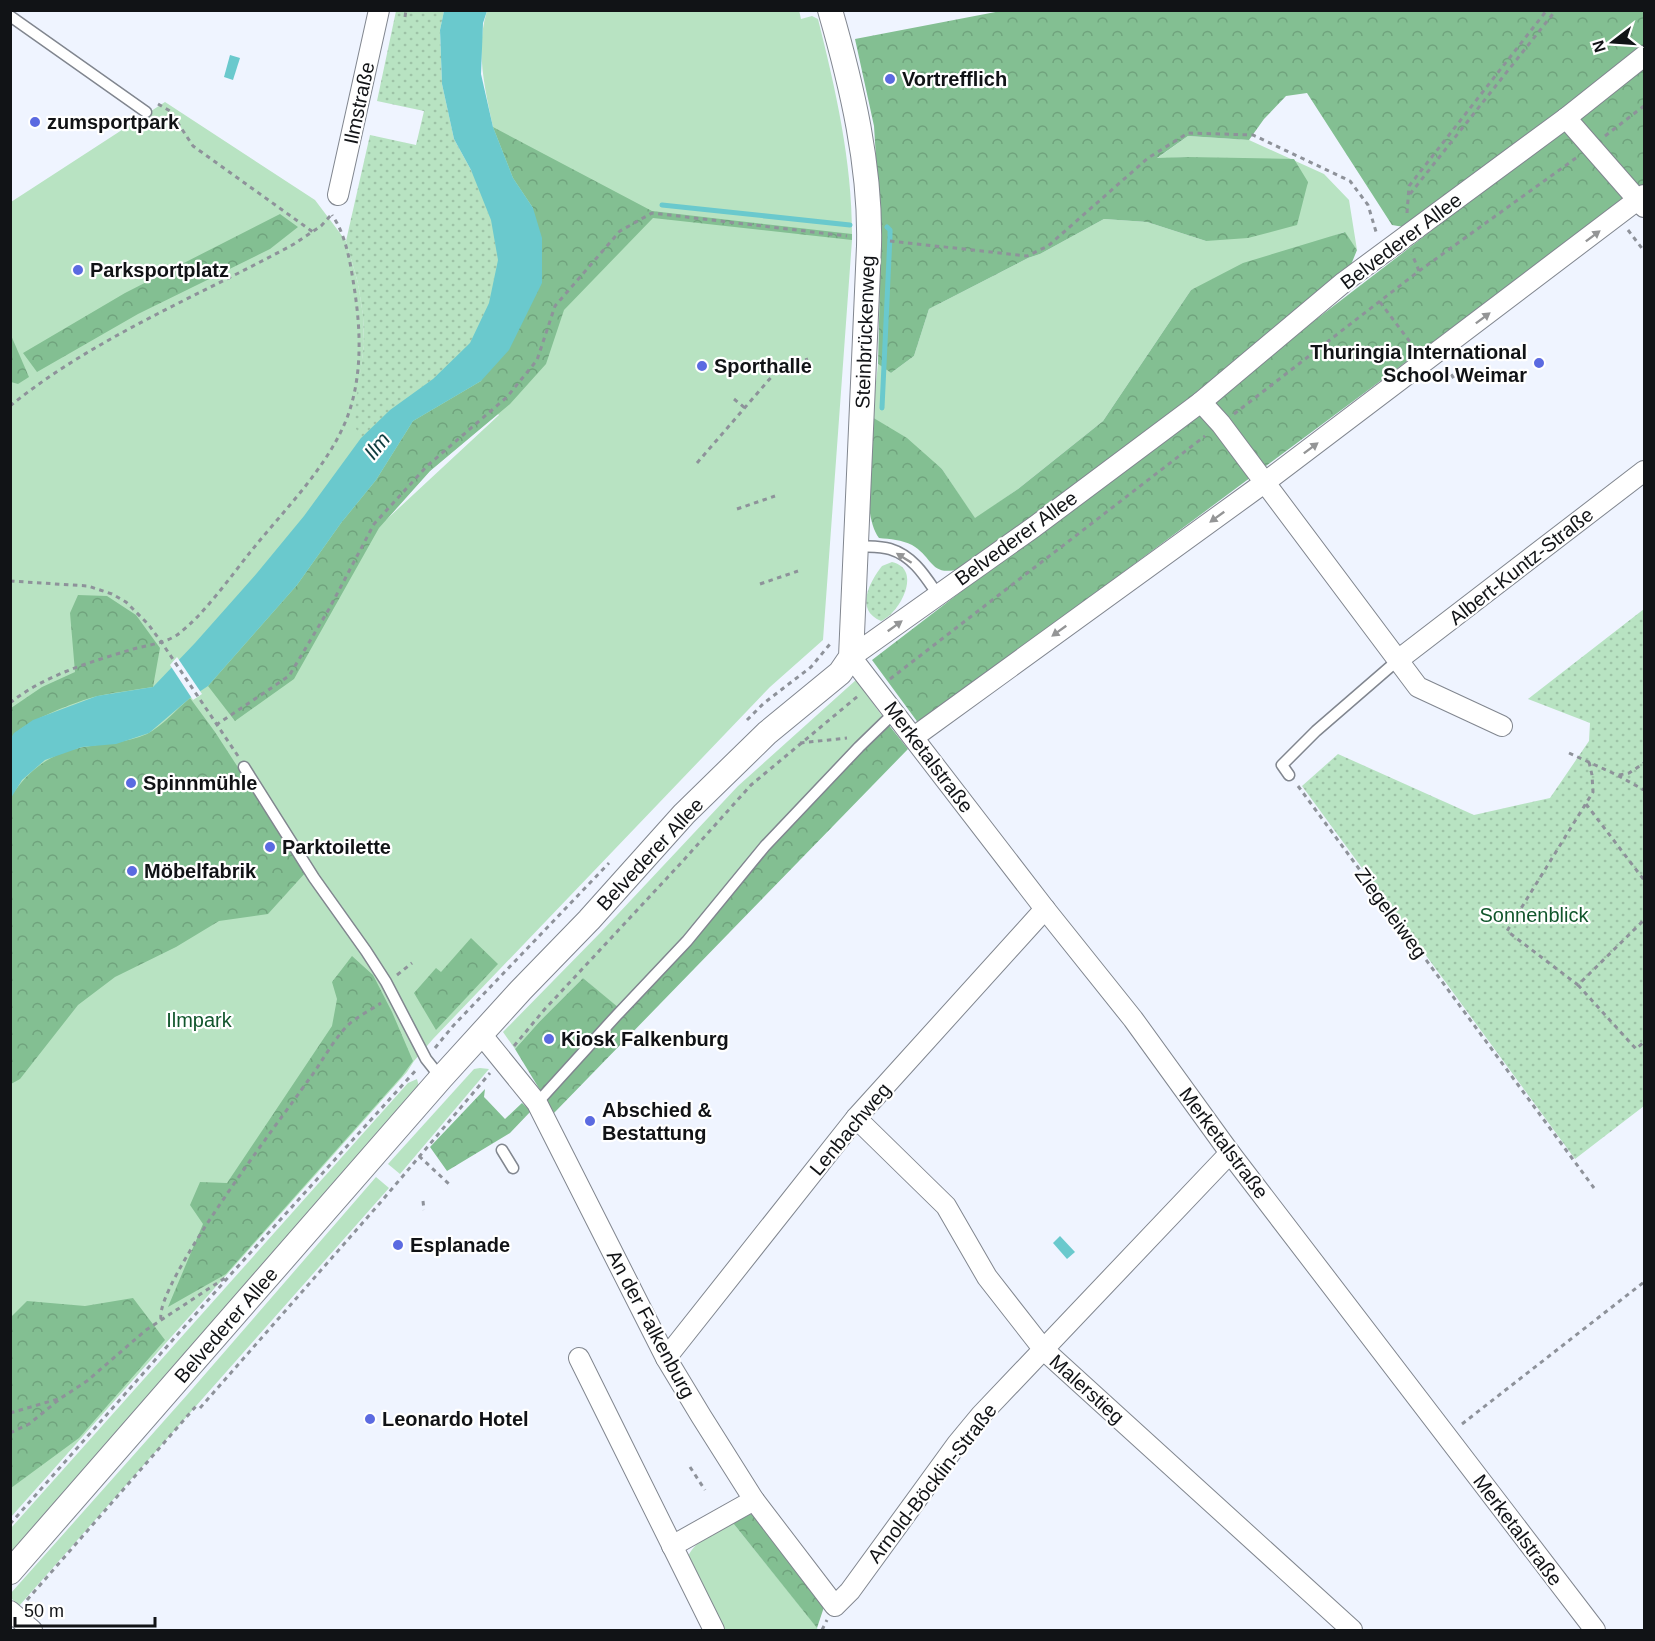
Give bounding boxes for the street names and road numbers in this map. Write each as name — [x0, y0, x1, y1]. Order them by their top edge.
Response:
street label: Ilmstraße — [340, 60, 378, 146]
street label: Belvederer Allee — [1336, 188, 1466, 294]
street label: Steinbrückenweg — [851, 255, 879, 409]
street label: Belvederer Allee — [951, 486, 1081, 590]
street label: Albert-Kuntz-Straße — [1445, 503, 1597, 629]
street label: Merketalstraße — [880, 697, 978, 817]
street label: Belvederer Allee — [592, 793, 708, 915]
street label: Ziegeleiweg — [1351, 863, 1431, 963]
street label: Lenbachweg — [805, 1078, 895, 1180]
street label: Merketalstraße — [1175, 1083, 1273, 1203]
street label: An der Falkenburg — [603, 1246, 699, 1402]
street label: Belvederer Allee — [170, 1263, 282, 1387]
street label: Malerstieg — [1045, 1350, 1129, 1428]
street label: Arnold-Böcklin-Straße — [863, 1399, 1001, 1567]
street label: Merketalstraße — [1469, 1470, 1567, 1590]

